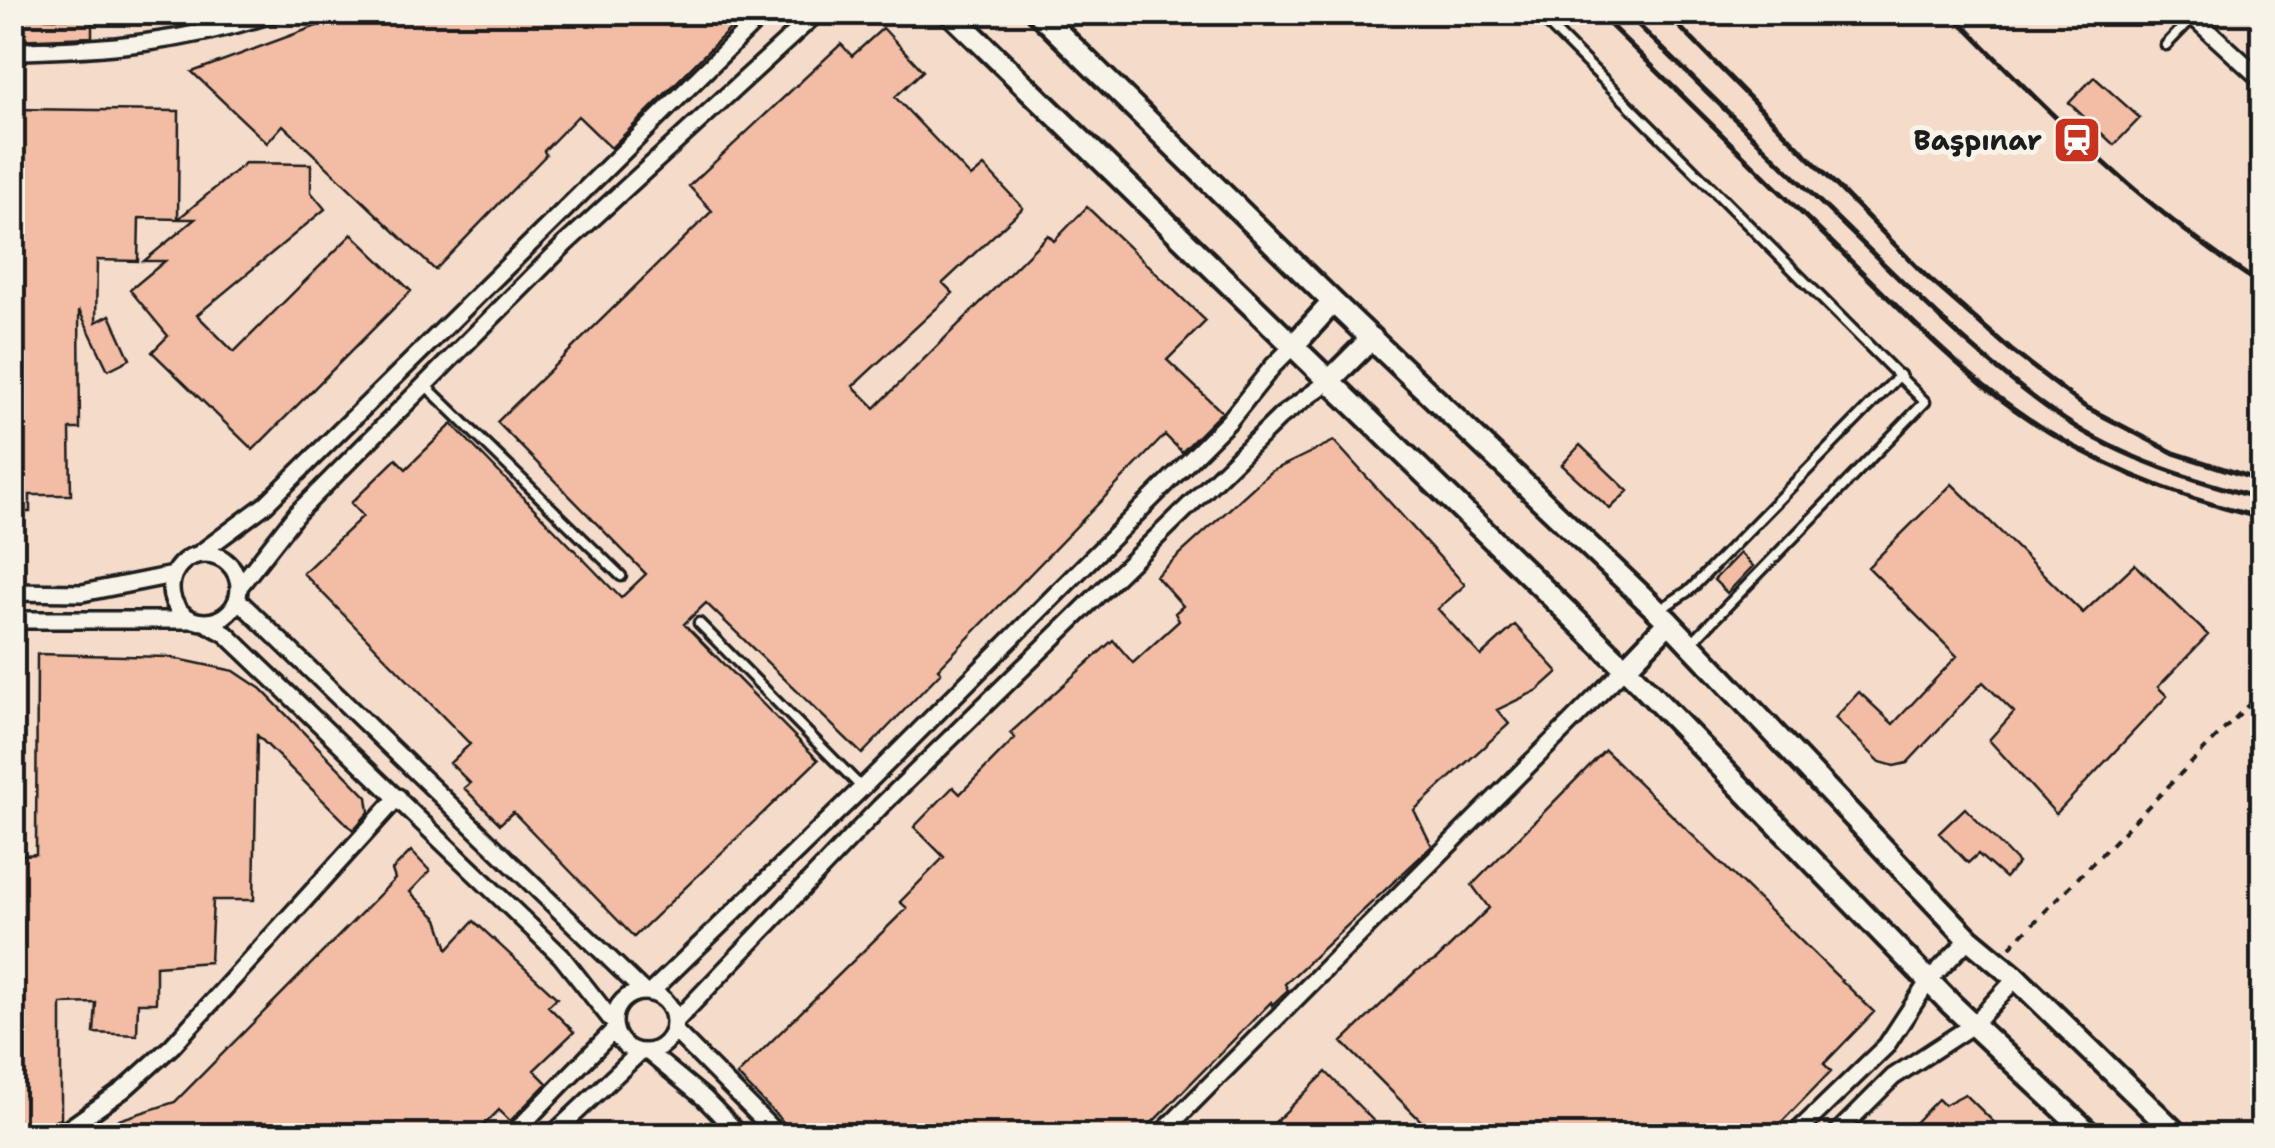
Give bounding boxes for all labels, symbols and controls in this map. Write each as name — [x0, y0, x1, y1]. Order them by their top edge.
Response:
station icon: Başpınar — [2051, 114, 2103, 166]
place label: Başpınar — [1914, 121, 2042, 159]

